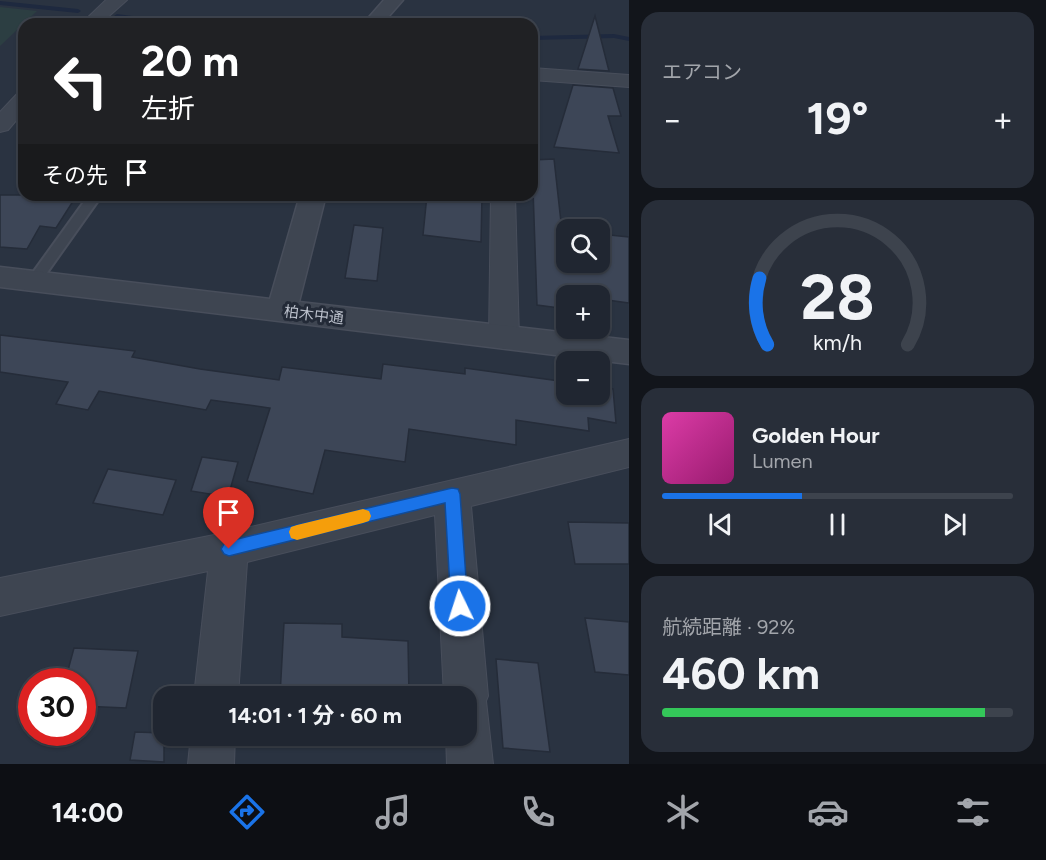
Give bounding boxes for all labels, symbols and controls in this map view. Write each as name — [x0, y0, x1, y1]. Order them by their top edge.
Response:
text: 20 m — [141, 36, 239, 87]
icon: left — [42, 42, 120, 120]
text: エアコン — [662, 60, 742, 84]
text: 19° — [806, 91, 869, 145]
text: 左折 — [141, 92, 195, 125]
text: − — [662, 100, 683, 139]
text: + — [992, 100, 1013, 139]
icon: arrive — [120, 156, 153, 189]
text: その先 — [42, 162, 108, 189]
map controls — [556, 219, 610, 405]
button: search — [556, 219, 610, 273]
text: 28 — [800, 260, 875, 335]
button: + — [556, 285, 610, 339]
street label: 柏木中通 — [283, 302, 345, 328]
text: km/h — [813, 330, 862, 355]
button: − — [556, 351, 610, 405]
text: Golden Hour — [752, 422, 880, 449]
text: Lumen — [752, 449, 813, 473]
pin — [203, 487, 254, 549]
icon: arrive — [212, 496, 245, 529]
icon: previous — [704, 508, 737, 541]
icon: pause — [821, 508, 854, 541]
icon: next — [938, 508, 971, 541]
position arrow — [428, 574, 492, 638]
text: 航続距離 · 92% — [662, 615, 795, 639]
text: 460 km — [662, 646, 820, 700]
speed limit sign: 30 — [18, 668, 96, 746]
text: 14:01 · 1 分 · 60 m — [228, 702, 402, 729]
icon: directions — [226, 791, 268, 833]
icon: music — [372, 791, 414, 833]
icon: phone — [517, 791, 559, 833]
icon: climate — [662, 791, 704, 833]
icon: car — [807, 791, 849, 833]
icon: filters — [952, 791, 994, 833]
text: 14:00 — [52, 796, 123, 829]

